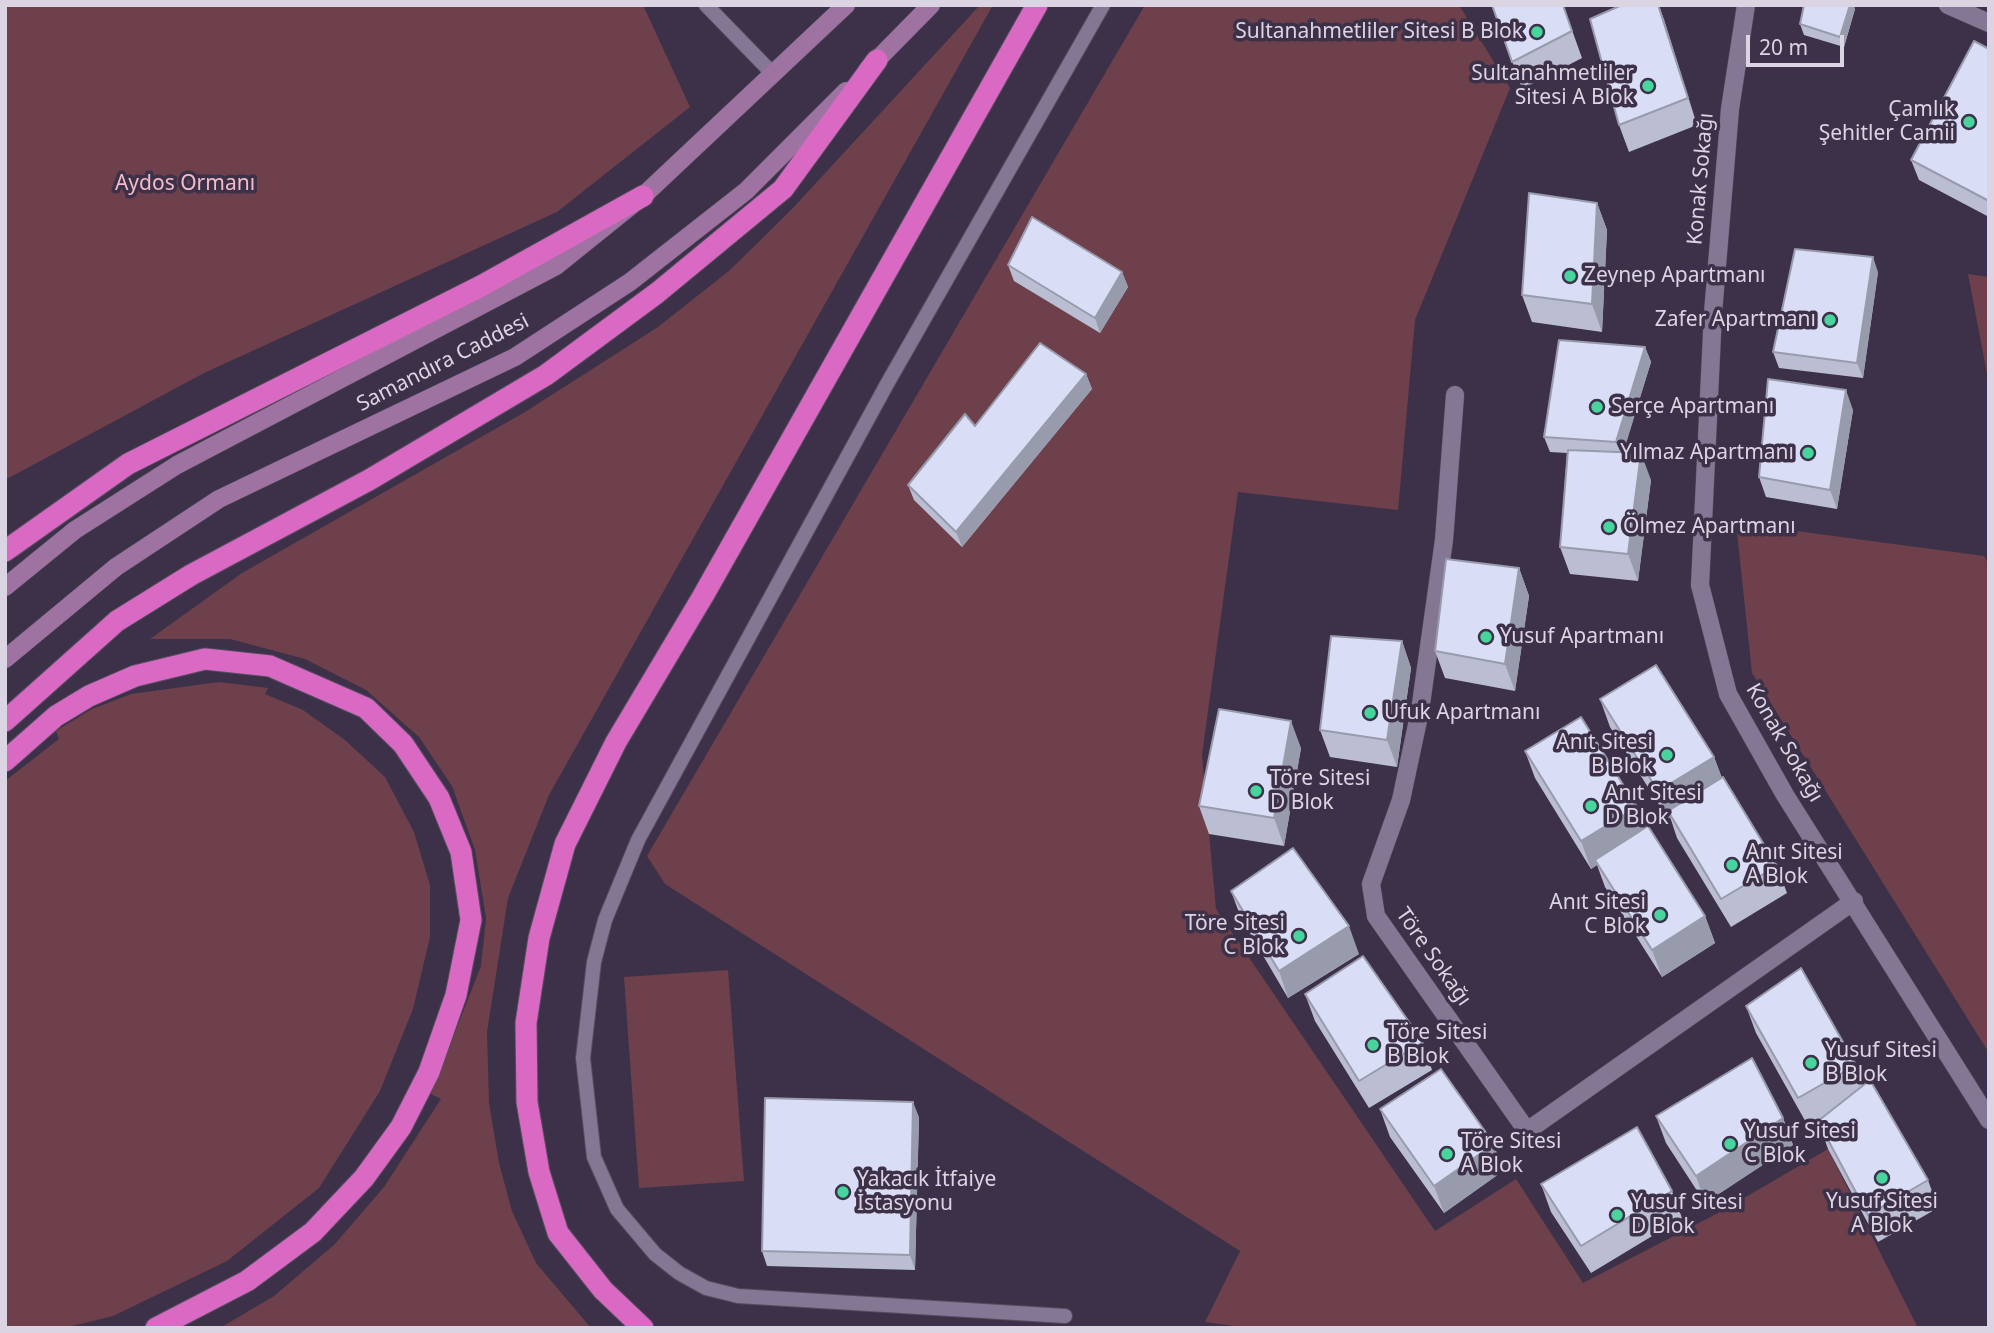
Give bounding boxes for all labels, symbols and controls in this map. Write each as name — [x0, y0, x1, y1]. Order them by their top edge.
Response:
place label: Sultanahmetliler Sitesi B Blok — [1235, 19, 1523, 45]
scale bar — [1749, 21, 1847, 65]
marker: Sultanahmetliler Sitesi B Blok — [1529, 24, 1545, 40]
text: 20 m — [1759, 33, 1808, 61]
place label: Sultanahmetliler Sitesi A Blok — [1471, 61, 1634, 111]
marker: Sultanahmetliler Sitesi A Blok — [1640, 78, 1656, 94]
place label: Çamlık Şehitler Camii — [1819, 97, 1955, 147]
street label: Konak Sokağı — [1683, 112, 1719, 246]
marker: Çamlık Şehitler Camii — [1961, 114, 1977, 130]
park label: Aydos Ormanı — [115, 171, 255, 197]
place label: Zeynep Apartmanı — [1584, 263, 1766, 289]
marker: Zeynep Apartmanı — [1562, 268, 1578, 284]
place label: Zafer Apartmanı — [1655, 307, 1816, 333]
street label: Samandıra Caddesi — [353, 309, 533, 417]
marker: Zafer Apartmanı — [1822, 312, 1838, 328]
place label: Serçe Apartmanı — [1611, 394, 1774, 420]
marker: Serçe Apartmanı — [1589, 399, 1605, 415]
place label: Yılmaz Apartmanı — [1620, 440, 1794, 466]
marker: Yılmaz Apartmanı — [1800, 445, 1816, 461]
place label: Ölmez Apartmanı — [1623, 514, 1796, 540]
marker: Ölmez Apartmanı — [1601, 519, 1617, 535]
place label: Yusuf Apartmanı — [1500, 624, 1664, 650]
marker: Yusuf Apartmanı — [1478, 629, 1494, 645]
street label: Konak Sokağı — [1740, 679, 1828, 807]
place label: Ufuk Apartmanı — [1384, 700, 1540, 726]
marker: Ufuk Apartmanı — [1362, 705, 1378, 721]
place label: Anıt Sitesi B Blok — [1556, 730, 1653, 780]
marker: Anıt Sitesi B Blok — [1659, 747, 1675, 763]
place label: Töre Sitesi D Blok — [1270, 766, 1370, 816]
place label: Anıt Sitesi D Blok — [1605, 781, 1702, 831]
marker: Töre Sitesi D Blok — [1248, 783, 1264, 799]
marker: Anıt Sitesi D Blok — [1583, 798, 1599, 814]
place label: Anıt Sitesi A Blok — [1746, 840, 1843, 890]
marker: Anıt Sitesi A Blok — [1724, 857, 1740, 873]
place label: Anıt Sitesi C Blok — [1549, 890, 1646, 940]
street label: Töre Sokağı — [1390, 903, 1476, 1011]
marker: Anıt Sitesi C Blok — [1652, 907, 1668, 923]
place label: Töre Sitesi C Blok — [1185, 911, 1285, 961]
marker: Töre Sitesi C Blok — [1291, 928, 1307, 944]
place label: Töre Sitesi B Blok — [1387, 1020, 1487, 1070]
marker: Töre Sitesi B Blok — [1365, 1037, 1381, 1053]
place label: Yusuf Sitesi B Blok — [1825, 1038, 1937, 1088]
marker: Yusuf Sitesi B Blok — [1803, 1055, 1819, 1071]
place label: Yusuf Sitesi C Blok — [1744, 1119, 1856, 1169]
place label: Töre Sitesi A Blok — [1461, 1129, 1561, 1179]
marker: Yusuf Sitesi C Blok — [1722, 1136, 1738, 1152]
marker: Töre Sitesi A Blok — [1439, 1146, 1455, 1162]
place label: Yakacık İtfaiye İstasyonu — [857, 1167, 996, 1217]
marker: Yusuf Sitesi A Blok — [1874, 1170, 1890, 1186]
marker: Yakacık İtfaiye İstasyonu — [835, 1184, 851, 1200]
place label: Yusuf Sitesi A Blok — [1826, 1189, 1938, 1239]
place label: Yusuf Sitesi D Blok — [1631, 1190, 1743, 1240]
marker: Yusuf Sitesi D Blok — [1609, 1207, 1625, 1223]

